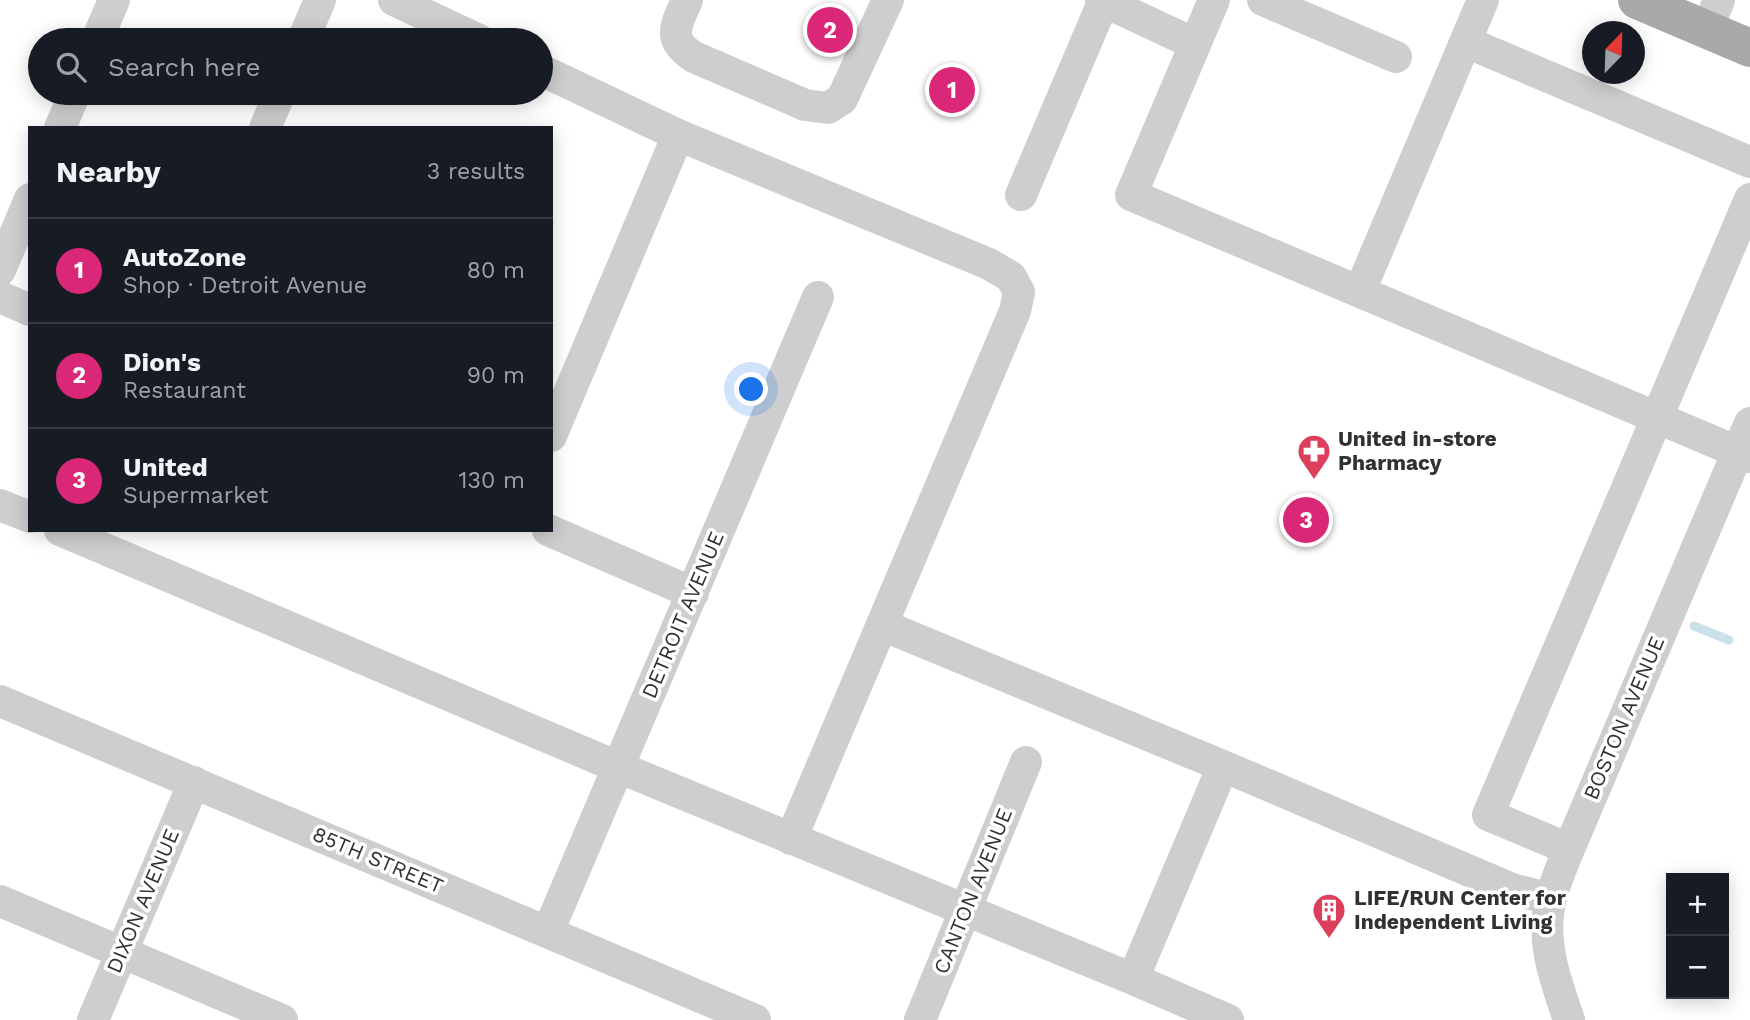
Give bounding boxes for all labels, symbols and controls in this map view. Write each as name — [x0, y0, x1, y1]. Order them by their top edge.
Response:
pin: 2 — [807, 4, 853, 56]
north arrow — [1582, 21, 1645, 84]
search box — [28, 28, 553, 105]
icon: search — [52, 48, 90, 86]
text: Search here — [108, 52, 260, 82]
pin: 1 — [929, 64, 975, 116]
text: Nearby — [56, 154, 161, 189]
text: 3 results — [427, 158, 525, 185]
text: AutoZone — [123, 242, 246, 272]
text: 1 — [74, 257, 84, 284]
text: 80 m — [467, 257, 525, 284]
text: Shop · Detroit Avenue — [123, 272, 367, 299]
text: Dion's — [123, 347, 201, 377]
text: 2 — [72, 362, 86, 389]
text: 90 m — [467, 362, 525, 389]
your location — [734, 372, 768, 406]
text: Restaurant — [123, 377, 246, 404]
place label: United in-store Pharmacy — [1338, 426, 1497, 475]
pharmacy icon: United in-store Pharmacy — [1295, 432, 1333, 481]
text: United — [123, 452, 208, 482]
text: 3 — [72, 467, 86, 494]
text: 130 m — [459, 467, 525, 494]
text: Supermarket — [123, 482, 268, 509]
pin: 3 — [1283, 494, 1329, 546]
street label: DETROIT AVENUE — [636, 528, 729, 702]
street label: BOSTON AVENUE — [1578, 632, 1669, 803]
street label: CANTON AVENUE — [928, 804, 1017, 977]
street label: 85TH STREET — [309, 821, 448, 898]
street label: DIXON AVENUE — [101, 825, 184, 977]
map controls — [1666, 873, 1729, 999]
button: + — [1666, 873, 1729, 936]
place label: LIFE/RUN Center for Independent Living — [1354, 885, 1566, 934]
building icon: LIFE/RUN Center for Independent Living — [1310, 891, 1348, 940]
button: − — [1666, 936, 1729, 999]

